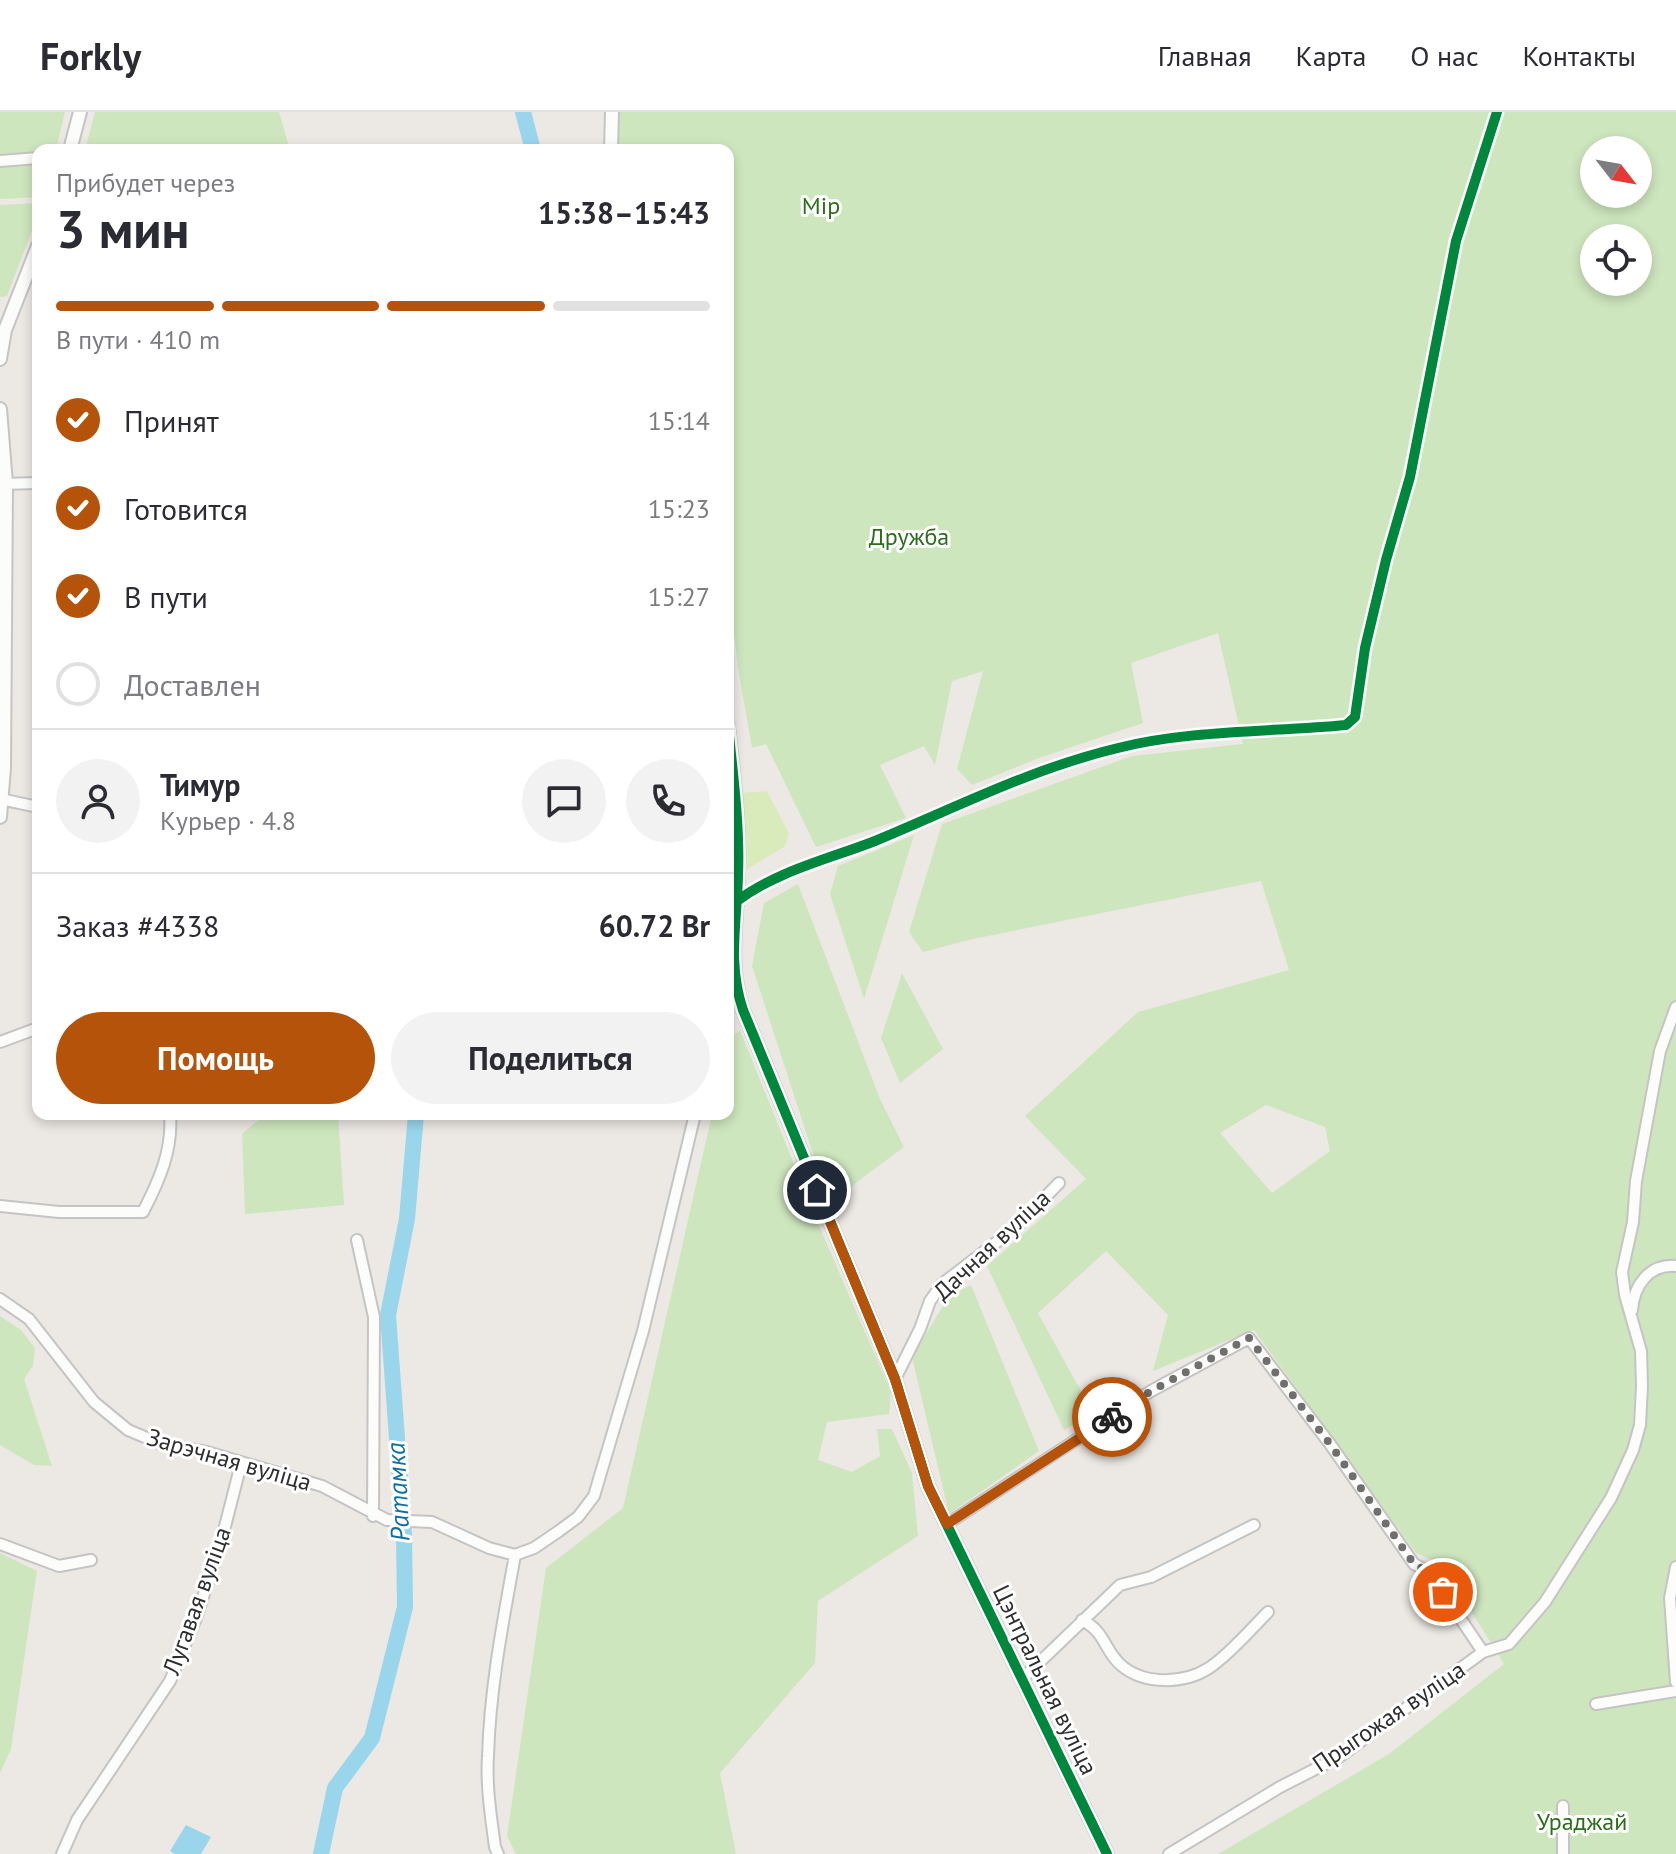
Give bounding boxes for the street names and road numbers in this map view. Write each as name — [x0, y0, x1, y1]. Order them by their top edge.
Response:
street label: Дачная вуліца — [927, 1183, 1057, 1307]
street label: Зарэчная вуліца — [143, 1421, 315, 1498]
street label: Лугавая вуліца — [155, 1523, 238, 1680]
street label: Цэнтральная вуліца — [986, 1580, 1105, 1780]
street label: Прыгожая вуліца — [1306, 1654, 1471, 1779]

